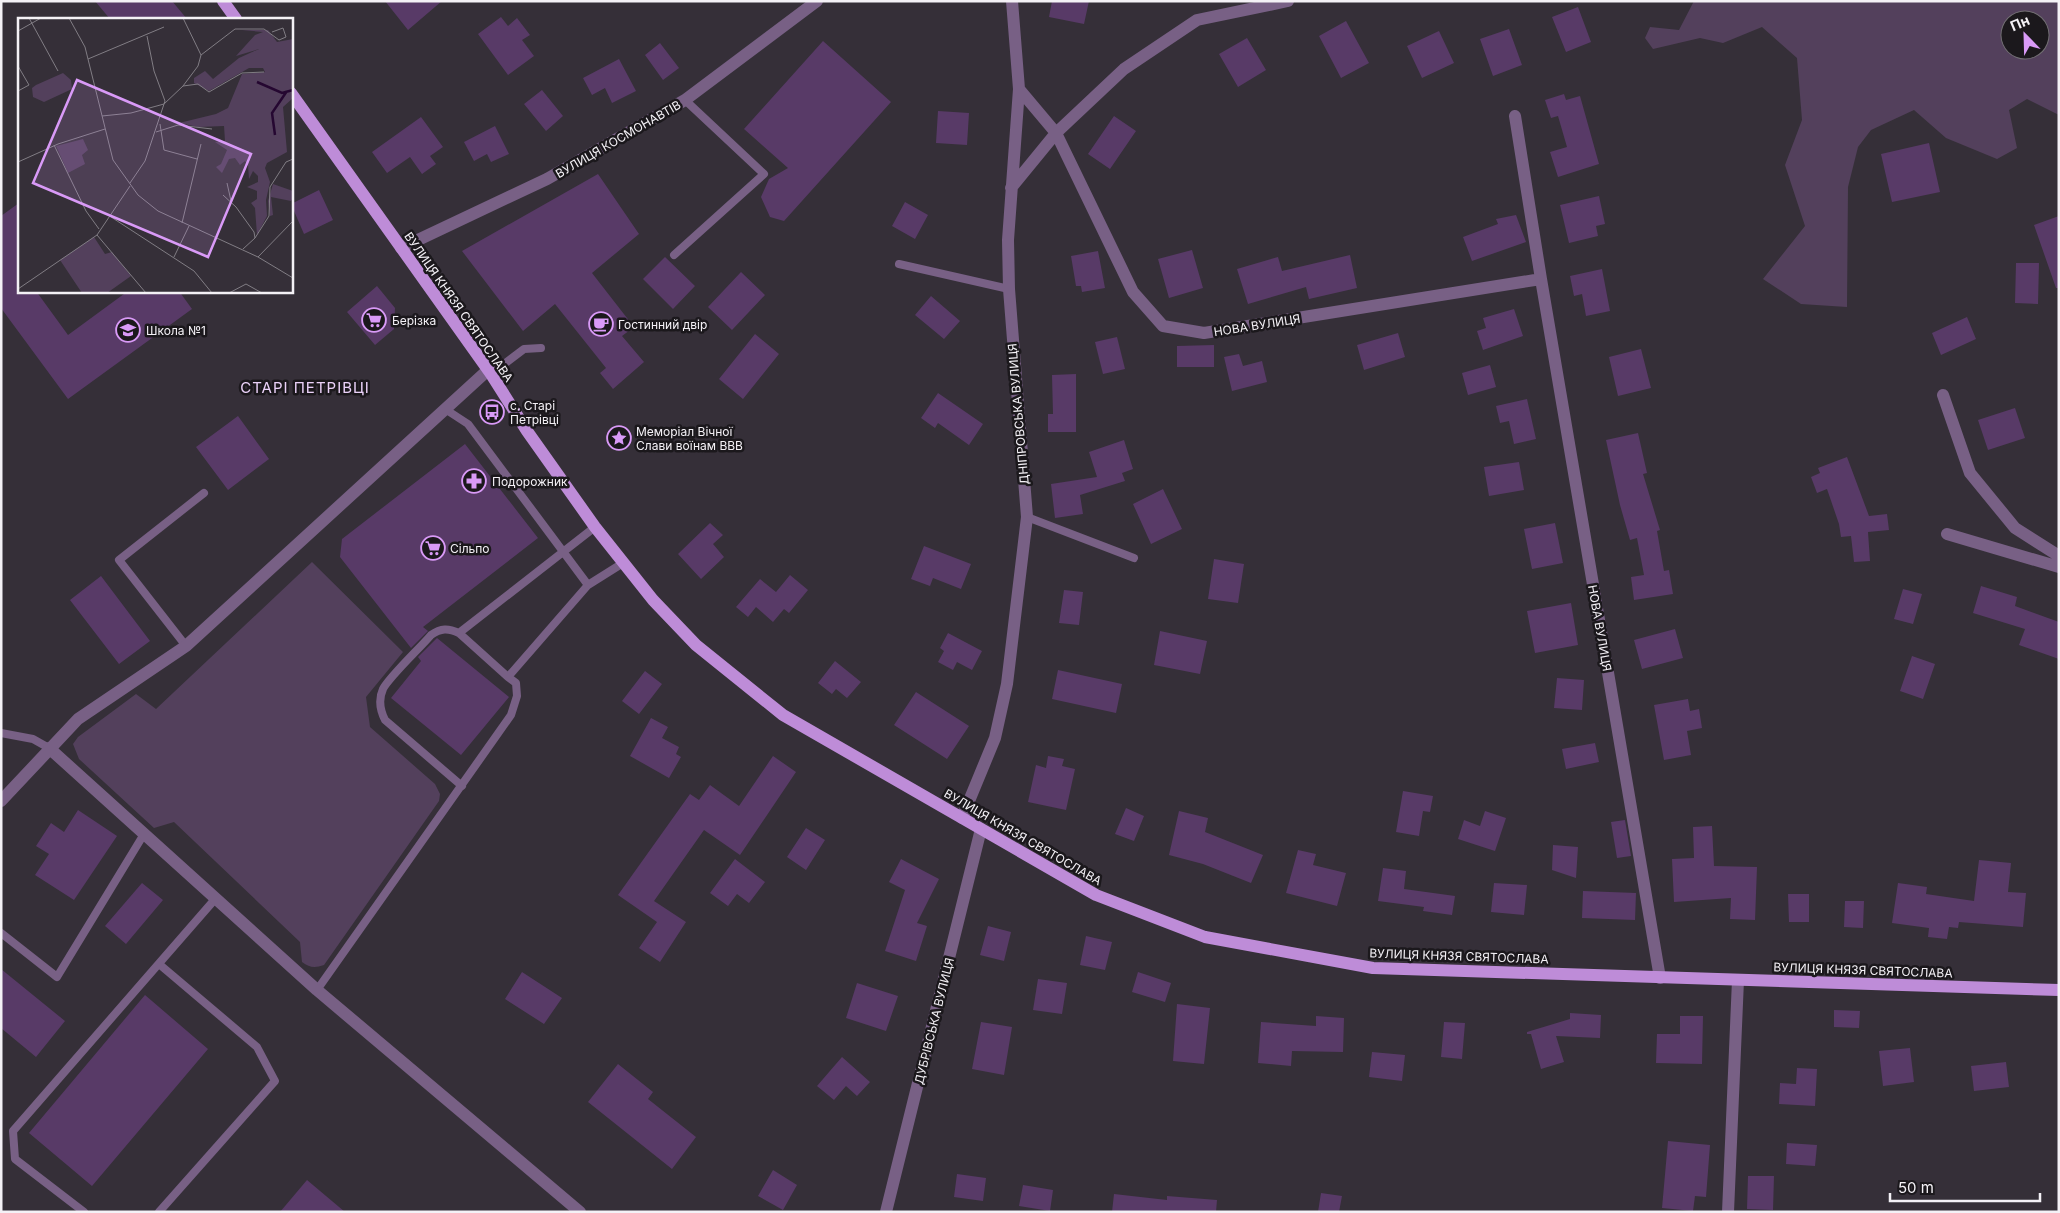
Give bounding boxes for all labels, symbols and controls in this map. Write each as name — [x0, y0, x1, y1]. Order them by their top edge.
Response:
north arrow — [2000, 10, 2050, 60]
text: Пн — [2008, 11, 2032, 34]
inset map — [18, 18, 292, 292]
street label: ВУЛИЦЯ КОСМОНАВТІВ — [553, 97, 683, 181]
street label: ВУЛИЦЯ КНЯЗЯ СВЯТОСЛАВА — [401, 229, 517, 385]
supermarket icon: Берізка — [361, 307, 387, 333]
cafe icon: Гостинний двір — [588, 311, 614, 337]
street label: НОВА ВУЛИЦЯ — [1213, 311, 1301, 339]
place label: Берізка — [392, 313, 436, 328]
school or university icon: Школа №1 — [115, 317, 141, 343]
place label: Гостинний двір — [618, 317, 707, 332]
place label: Школа №1 — [146, 323, 206, 338]
street label: ДНІПРОВСЬКА ВУЛИЦЯ — [1004, 343, 1032, 485]
district label: СТАРІ ПЕТРІВЦІ — [240, 378, 370, 397]
place label: с. Старі Петрівці — [510, 398, 559, 427]
bus stop icon: с. Старі Петрівці — [479, 399, 505, 425]
place label: Меморіал Вічної Слави воїнам ВВВ — [636, 424, 743, 453]
place icon: Меморіал Вічної Слави воїнам ВВВ — [606, 425, 632, 451]
pharmacy icon: Подорожник — [461, 468, 487, 494]
place label: Подорожник — [492, 474, 568, 489]
supermarket icon: Сільпо — [420, 535, 446, 561]
place label: Сільпо — [450, 541, 490, 556]
street label: НОВА ВУЛИЦЯ — [1585, 584, 1615, 672]
street label: ВУЛИЦЯ КНЯЗЯ СВЯТОСЛАВА — [942, 786, 1104, 888]
street label: ВУЛИЦЯ КНЯЗЯ СВЯТОСЛАВА — [1369, 945, 1549, 967]
street label: ДУБРІВСЬКА ВУЛИЦЯ — [911, 956, 957, 1086]
street label: ВУЛИЦЯ КНЯЗЯ СВЯТОСЛАВА — [1773, 959, 1953, 981]
scale bar — [1890, 1170, 2040, 1202]
text: 50 m — [1898, 1178, 1934, 1197]

